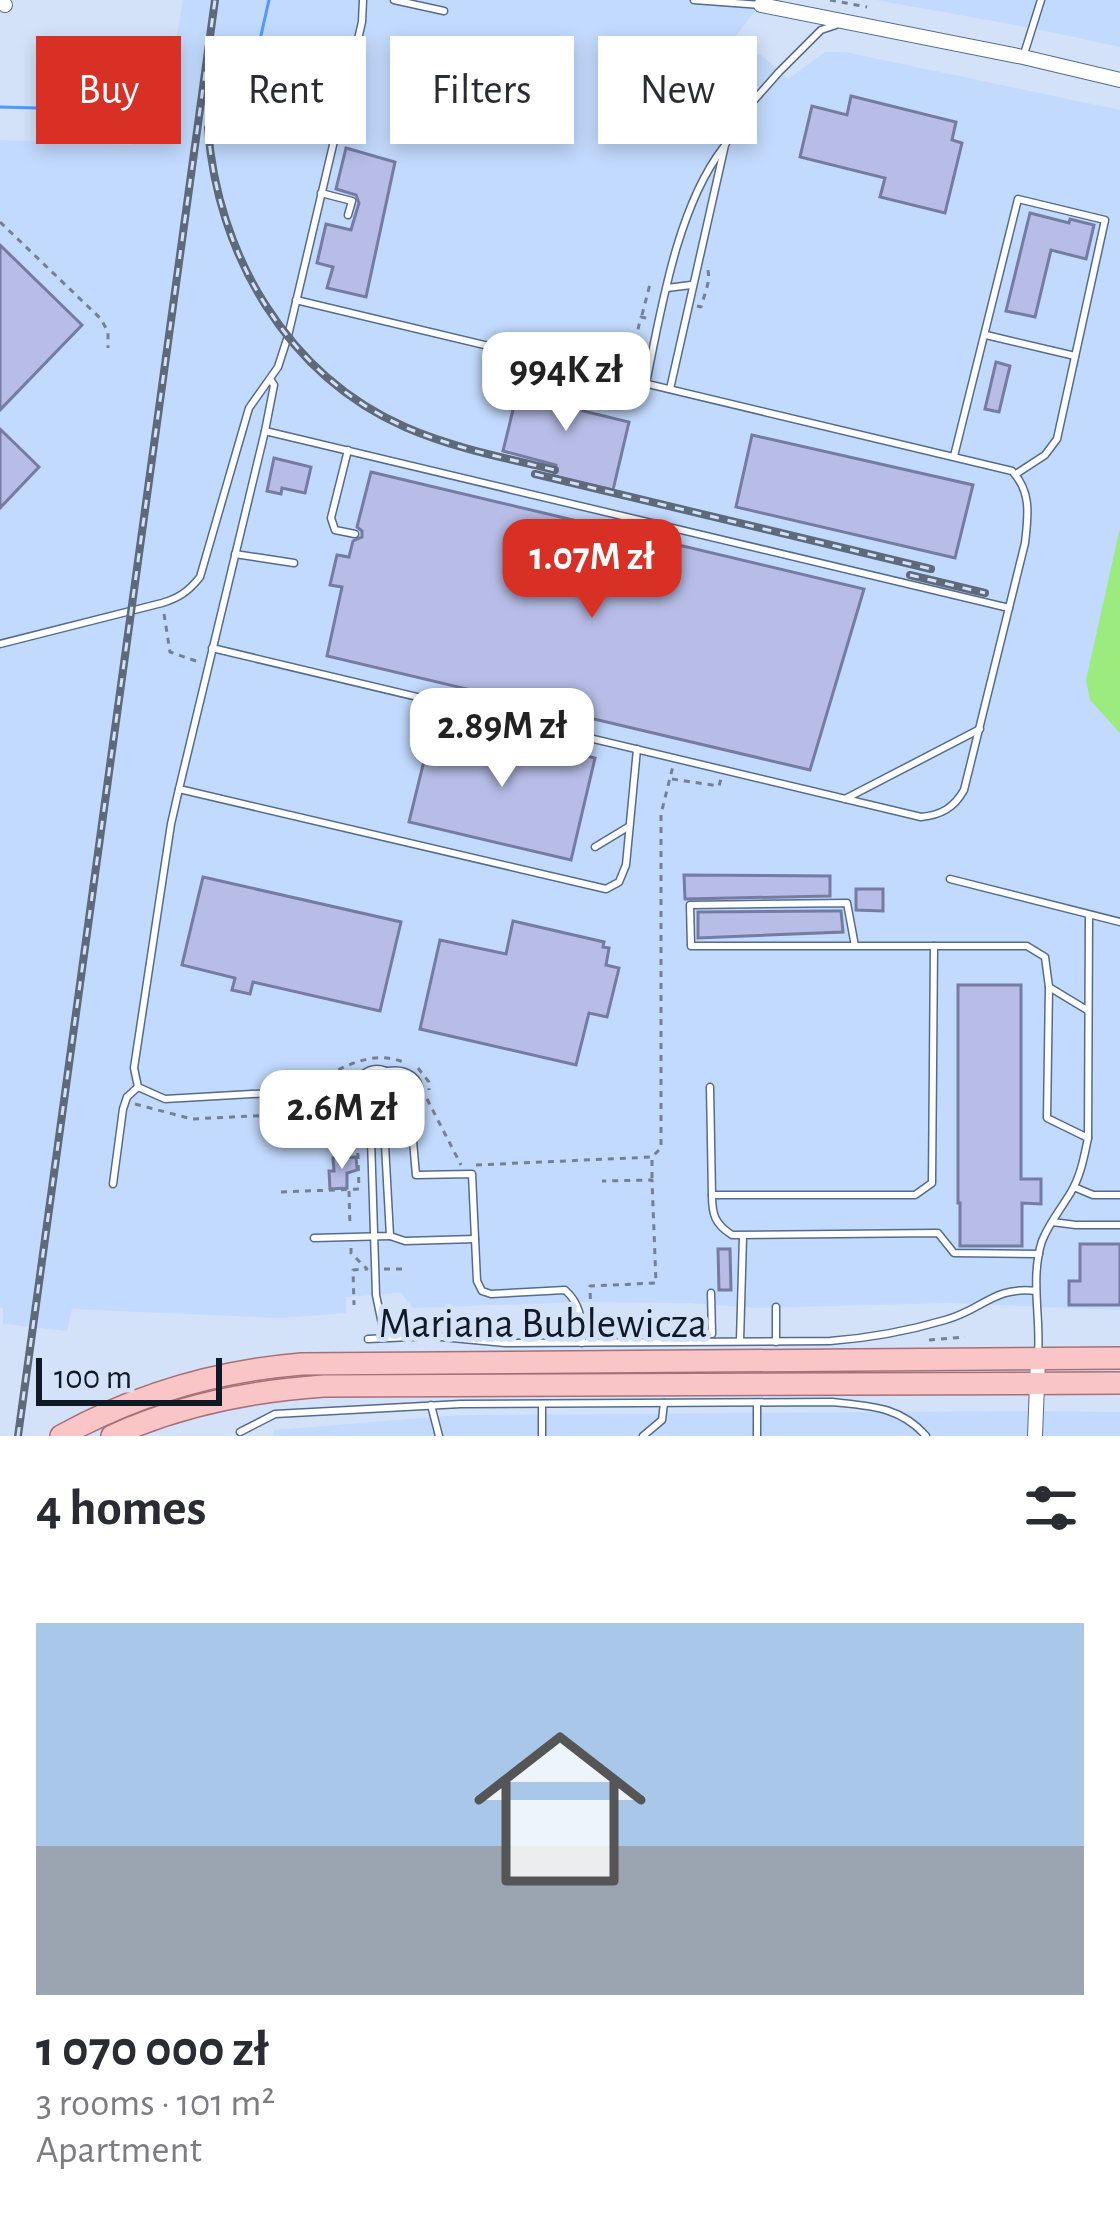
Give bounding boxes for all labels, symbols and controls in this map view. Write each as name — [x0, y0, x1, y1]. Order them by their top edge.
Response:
chip: Buy — [36, 36, 181, 144]
chip: Rent — [205, 36, 366, 144]
chip: Filters — [390, 36, 574, 144]
chip: New — [598, 36, 757, 144]
pin: 994K zł — [455, 332, 677, 434]
text: 994K zł — [509, 351, 623, 390]
pin: 1.07M zł — [468, 519, 716, 621]
text: 1.07M zł — [530, 538, 654, 577]
pin: 2.89M zł — [378, 688, 626, 790]
text: 2.89M zł — [437, 707, 567, 746]
pin: 2.6M zł — [231, 1070, 453, 1172]
text: 2.6M zł — [287, 1089, 397, 1128]
street label: Mariana Bublewicza — [378, 1303, 708, 1345]
scale bar — [36, 1352, 222, 1405]
text: 100 m — [54, 1362, 132, 1395]
icon: filters — [1018, 1475, 1084, 1541]
text: 4 homes — [36, 1483, 206, 1534]
icon: home — [452, 1701, 668, 1917]
text: 1 070 000 zł — [36, 2024, 269, 2075]
text: 3 rooms · 101 m² — [36, 2084, 275, 2123]
text: Apartment — [36, 2131, 202, 2170]

